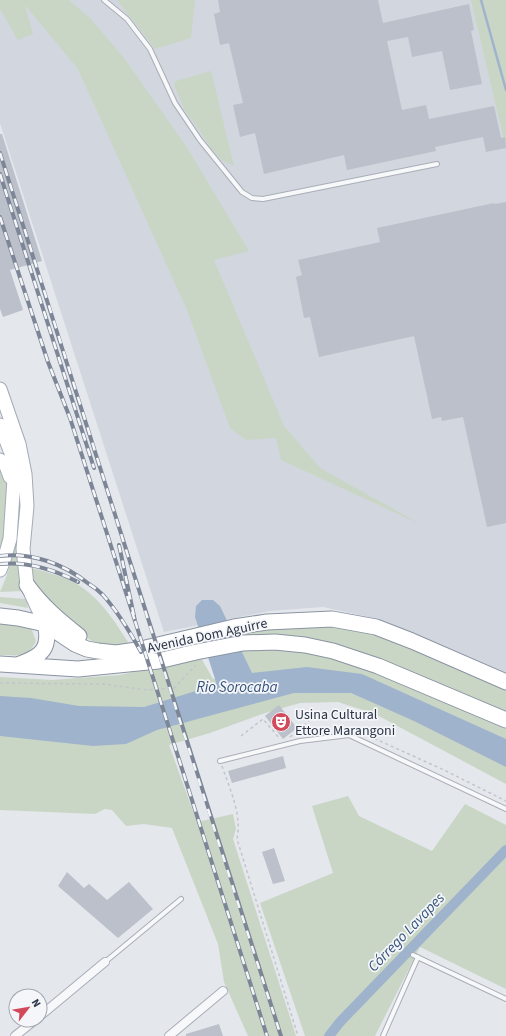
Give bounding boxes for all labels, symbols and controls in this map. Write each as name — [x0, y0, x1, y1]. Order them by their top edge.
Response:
street label: Avenida Dom Aguirre — [145, 613, 269, 658]
water label: Rio Sorocaba — [196, 677, 278, 698]
place label: Usina Cultural Ettore Marangoni — [295, 705, 395, 741]
theatre icon: Usina Cultural Ettore Marangoni — [270, 711, 292, 733]
water label: Córrego Lavapes — [363, 888, 450, 977]
north arrow — [8, 988, 48, 1028]
text: N — [28, 996, 44, 1010]

